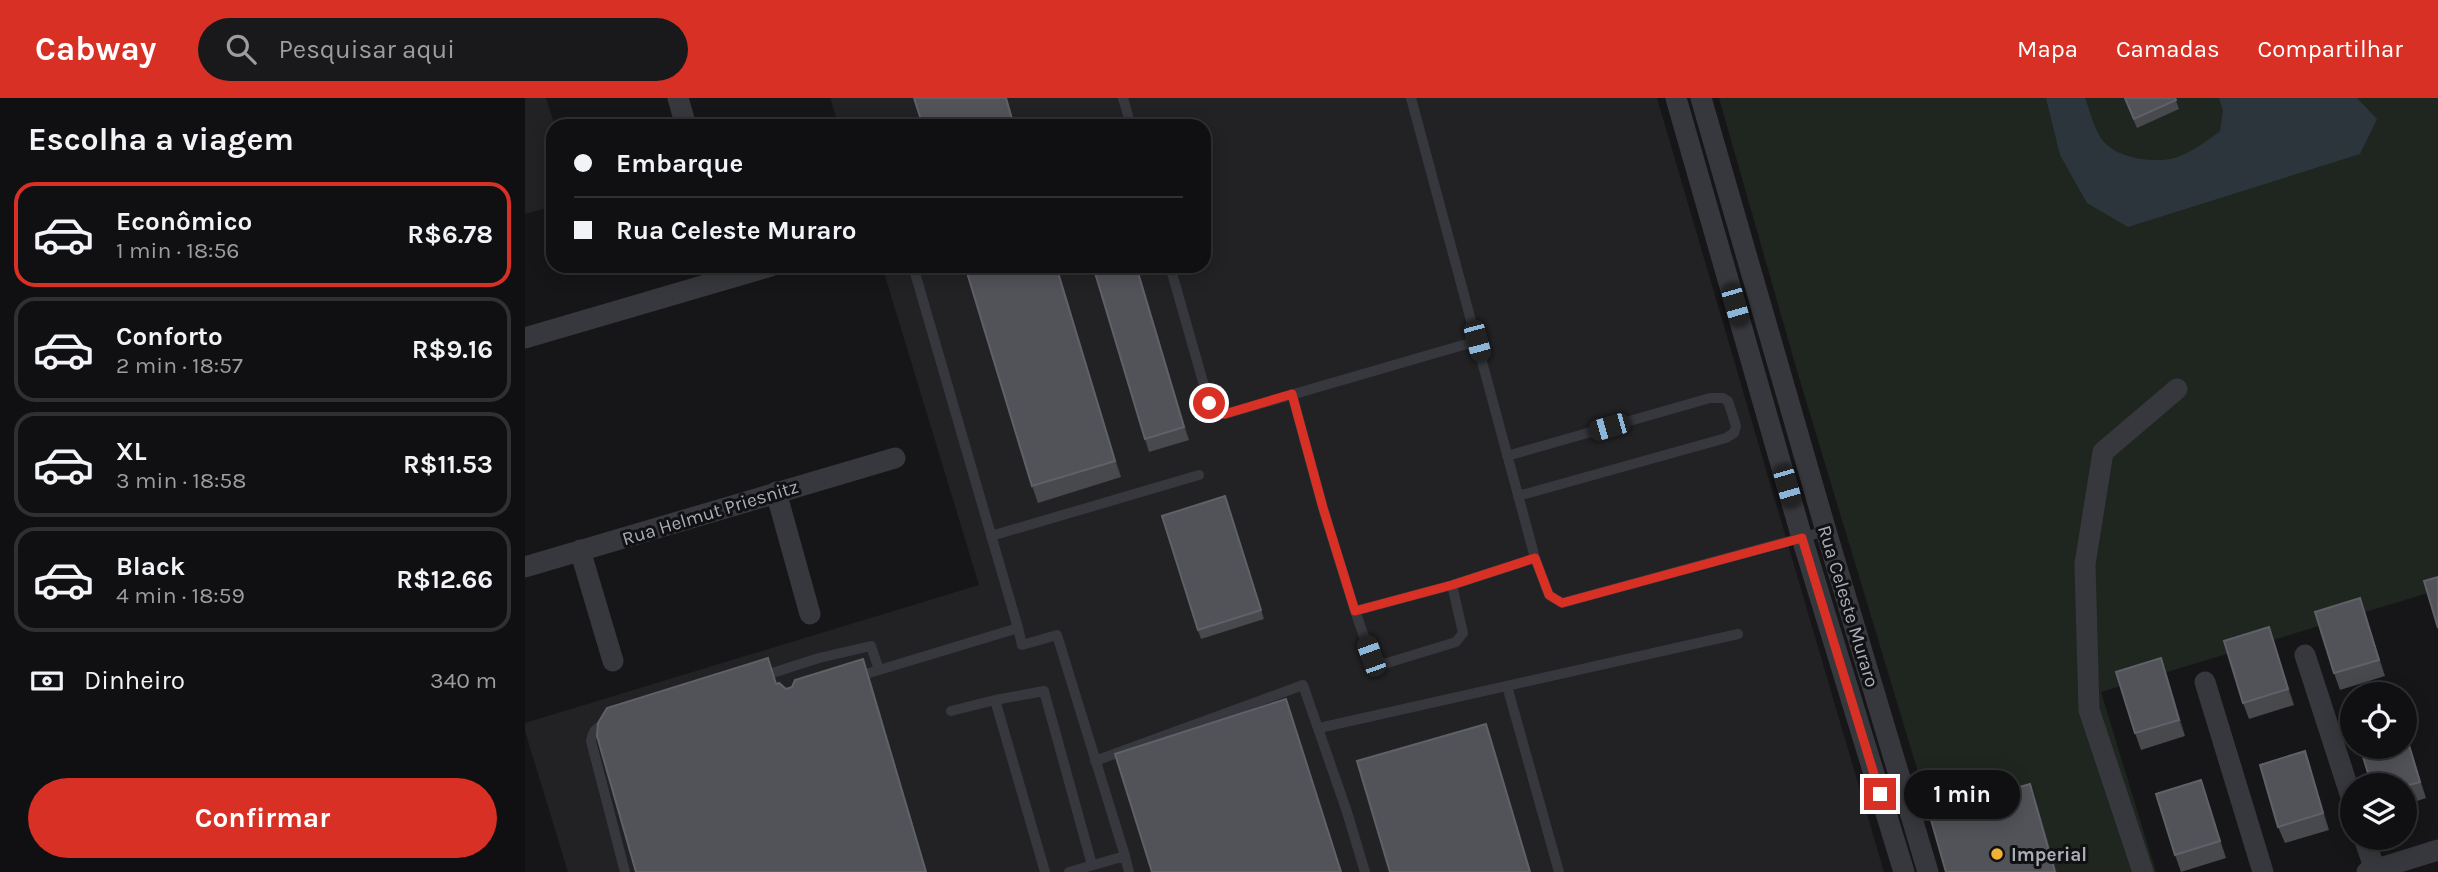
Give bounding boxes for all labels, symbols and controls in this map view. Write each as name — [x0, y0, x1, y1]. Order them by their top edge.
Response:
search box — [198, 18, 688, 81]
text: Cabway — [35, 30, 156, 68]
icon: search — [222, 30, 260, 68]
text: Pesquisar aqui — [278, 34, 455, 65]
text: Mapa — [2017, 35, 2078, 63]
text: Camadas — [2116, 35, 2220, 63]
text: Compartilhar — [2258, 35, 2403, 63]
text: Escolha a viagem — [28, 121, 294, 158]
text: Embarque — [616, 148, 743, 179]
icon: car — [32, 203, 95, 266]
text: Econômico — [116, 206, 252, 237]
text: Rua Celeste Muraro — [616, 215, 856, 246]
text: R$6.78 — [407, 219, 493, 250]
text: 1 min · 18:56 — [116, 237, 240, 264]
car — [1720, 282, 1751, 328]
icon: car — [32, 318, 95, 381]
car — [1462, 318, 1493, 364]
text: Conforto — [116, 321, 223, 352]
text: R$9.16 — [412, 334, 493, 365]
text: 2 min · 18:57 — [116, 352, 243, 379]
route start — [1193, 387, 1225, 419]
car — [1586, 411, 1633, 443]
icon: car — [32, 433, 95, 496]
text: XL — [116, 436, 147, 467]
text: R$11.53 — [403, 449, 493, 480]
car — [1772, 463, 1803, 509]
text: 3 min · 18:58 — [116, 467, 246, 494]
street label: Rua Helmut Priesnitz — [620, 476, 801, 550]
street label: Rua Celeste Muraro — [1813, 523, 1883, 690]
icon: car — [32, 548, 95, 611]
text: Black — [116, 551, 185, 582]
text: R$12.66 — [396, 564, 493, 595]
text: 4 min · 18:59 — [116, 582, 245, 609]
car — [1354, 633, 1389, 679]
icon: cash — [28, 662, 66, 700]
text: Dinheiro — [84, 665, 185, 696]
text: 340 m — [430, 667, 497, 694]
map controls — [2340, 682, 2417, 850]
button: locate — [2340, 682, 2417, 759]
callout: 1 min — [1905, 770, 2020, 818]
button: layers — [2340, 773, 2417, 850]
button: Confirmar — [28, 778, 497, 858]
route end — [1864, 778, 1896, 810]
text: 1 min — [1933, 781, 1991, 808]
place label: Imperial — [2011, 844, 2087, 866]
marker: Imperial — [1989, 846, 2005, 862]

